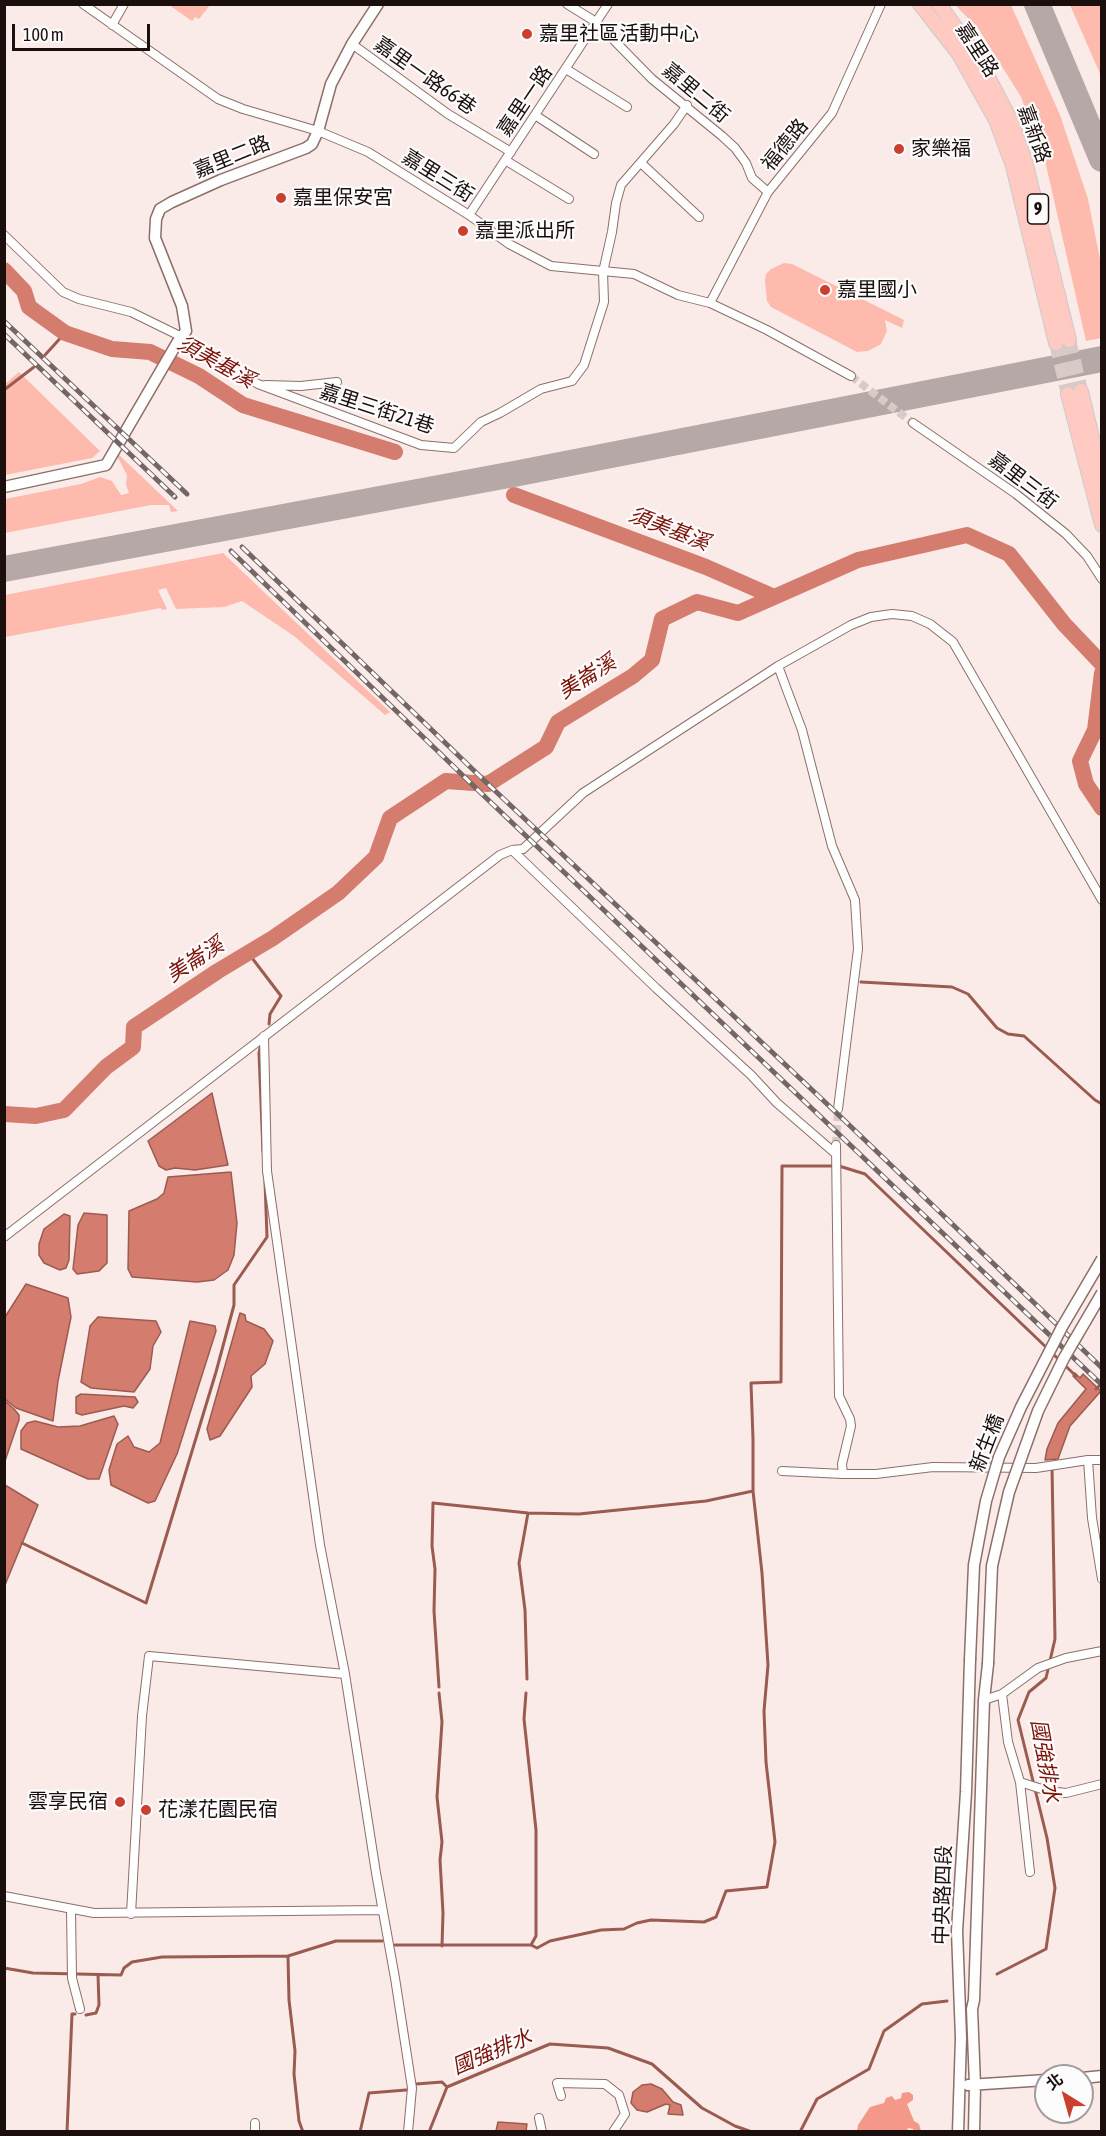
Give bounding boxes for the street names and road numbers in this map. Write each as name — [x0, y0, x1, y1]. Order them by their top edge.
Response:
street label: 嘉里路 — [951, 18, 1003, 82]
street label: 嘉里一路66巷 — [369, 32, 481, 120]
street label: 嘉里二街 — [658, 58, 734, 128]
street label: 嘉里一路 — [493, 61, 557, 141]
street label: 嘉新路 — [1012, 102, 1056, 166]
street label: 福德路 — [757, 114, 813, 176]
street label: 嘉里二路 — [190, 131, 274, 183]
street label: 嘉里三街 — [398, 145, 478, 207]
road number: 9 — [1028, 194, 1048, 224]
street label: 嘉里三街21巷 — [317, 379, 437, 439]
street label: 嘉里三街 — [984, 447, 1062, 515]
street label: 新生橋 — [965, 1411, 1009, 1475]
street label: 中央路四段 — [929, 1845, 957, 1945]

